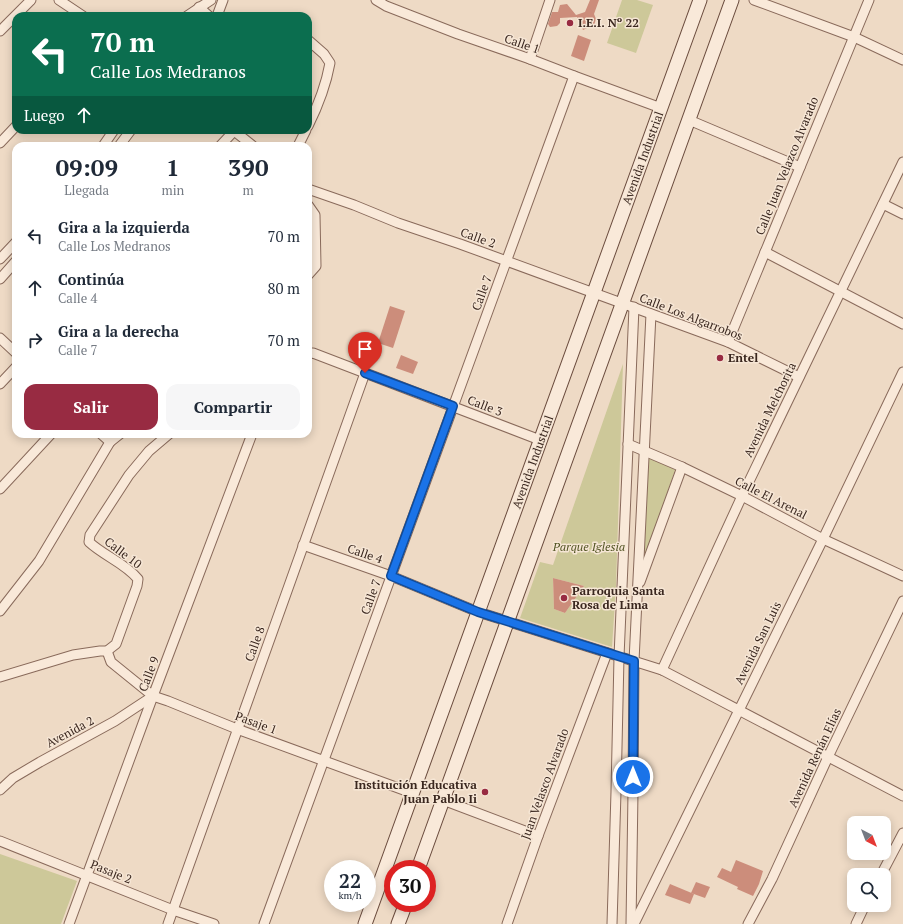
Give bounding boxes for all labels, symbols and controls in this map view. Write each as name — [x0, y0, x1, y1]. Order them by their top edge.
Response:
place label: I.E.I. Nº 22 — [578, 15, 639, 30]
marker: I.E.I. Nº 22 — [565, 18, 575, 28]
text: 70 m — [90, 23, 155, 60]
icon: left — [24, 28, 76, 80]
street label: Calle 1 — [503, 31, 542, 57]
text: Calle Los Medranos — [90, 59, 246, 83]
street label: Calle Juan Velazco Alvarado — [752, 94, 821, 237]
icon: ahead — [73, 104, 95, 126]
text: Luego — [24, 105, 65, 125]
street label: Avenida Industrial — [619, 109, 666, 206]
text: 09:09 — [55, 151, 118, 183]
text: 1 — [166, 151, 180, 183]
text: 390 — [228, 151, 268, 183]
text: Llegada — [64, 181, 109, 199]
text: min — [161, 181, 184, 199]
text: m — [243, 181, 254, 199]
text: Gira a la izquierda — [58, 217, 190, 237]
street label: Calle 2 — [459, 224, 498, 251]
icon: left — [24, 225, 46, 247]
text: 70 m — [267, 226, 300, 246]
text: Calle Los Medranos — [58, 237, 171, 255]
text: Continúa — [58, 269, 124, 289]
street label: Calle 7 — [468, 273, 495, 312]
icon: ahead — [24, 277, 46, 299]
text: 80 m — [267, 278, 300, 298]
text: Calle 4 — [58, 289, 97, 307]
street label: Calle Los Algarrobos — [637, 290, 745, 343]
text: Gira a la derecha — [58, 321, 179, 341]
icon: right — [24, 329, 46, 351]
text: 70 m — [267, 330, 300, 350]
pin — [348, 332, 382, 373]
icon: arrive — [354, 338, 376, 360]
text: Calle 7 — [58, 341, 97, 359]
place label: Entel — [728, 350, 758, 365]
marker: Entel — [715, 353, 725, 363]
street label: Avenida Melchorita — [740, 360, 799, 460]
button: Salir — [24, 384, 158, 430]
button: Compartir — [166, 384, 300, 430]
street label: Calle 3 — [466, 392, 505, 419]
street label: Avenida Industrial — [509, 413, 556, 510]
street label: Calle El Arenal — [733, 473, 810, 522]
street label: Calle 10 — [102, 534, 145, 571]
park label: Parque Iglesia — [552, 539, 625, 554]
street label: Calle 4 — [346, 541, 385, 567]
street label: Calle 7 — [357, 577, 384, 616]
place label: Parroquia Santa Rosa de Lima — [572, 583, 665, 612]
marker: Parroquia Santa Rosa de Lima — [559, 593, 569, 603]
street label: Avenida San Luis — [731, 599, 784, 687]
street label: Calle 8 — [241, 624, 268, 663]
street label: Calle 9 — [135, 654, 162, 693]
street label: Avenida Renán Elías — [785, 706, 844, 810]
street label: Pasaje 1 — [233, 708, 279, 737]
street label: Avenida 2 — [43, 713, 96, 750]
street label: Juan Velasco Alvarado — [517, 726, 572, 842]
position arrow — [612, 756, 654, 798]
place label: Institución Educativa Juan Pablo Ii — [354, 777, 477, 806]
marker: Institución Educativa Juan Pablo Ii — [480, 787, 490, 797]
north arrow — [847, 816, 891, 860]
map controls — [847, 816, 891, 912]
street label: Pasaje 2 — [88, 856, 134, 887]
speed limit sign: 30 — [384, 860, 436, 912]
text: 22 — [339, 867, 361, 894]
button: search — [847, 868, 891, 912]
text: km/h — [338, 889, 362, 902]

